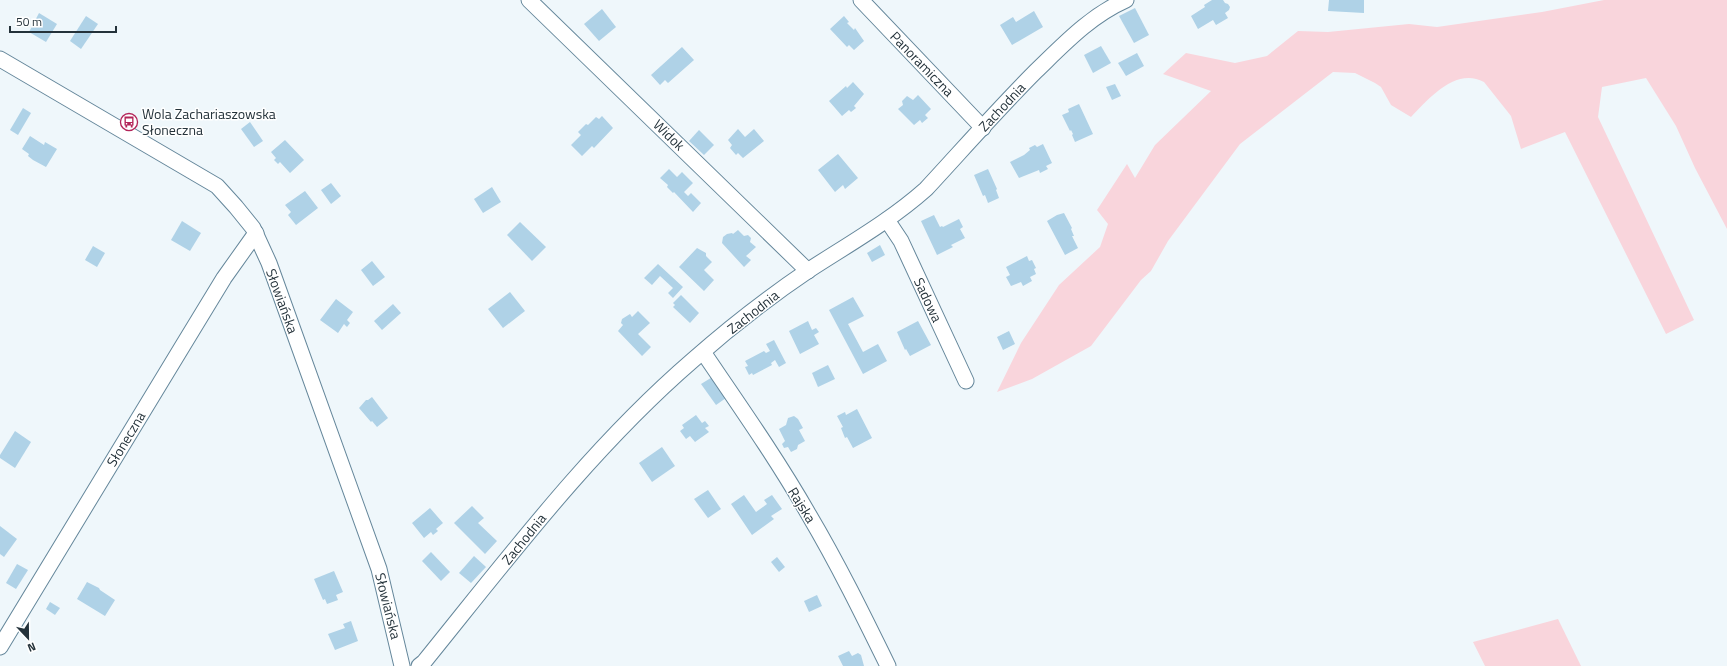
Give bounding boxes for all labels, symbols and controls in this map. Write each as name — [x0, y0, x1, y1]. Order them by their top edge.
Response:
scale bar — [10, 8, 116, 34]
text: 50 m — [16, 12, 42, 31]
street label: Panoramiczna — [886, 26, 959, 101]
street label: Zachodnia — [973, 77, 1030, 136]
place label: Wola Zachariaszowska Słoneczna — [142, 103, 276, 140]
bus stop icon: Wola Zachariaszowska Słoneczna — [119, 112, 139, 132]
street label: Widok — [649, 114, 690, 155]
street label: Słowiańska — [261, 265, 304, 336]
street label: Sadowa — [909, 274, 948, 326]
street label: Zachodnia — [722, 285, 783, 339]
street label: Słoneczna — [101, 407, 150, 470]
street label: Rajska — [783, 483, 822, 527]
street label: Zachodnia — [496, 509, 551, 569]
street label: Słowiańska — [370, 570, 407, 641]
north arrow — [8, 618, 48, 658]
text: N — [25, 638, 38, 656]

